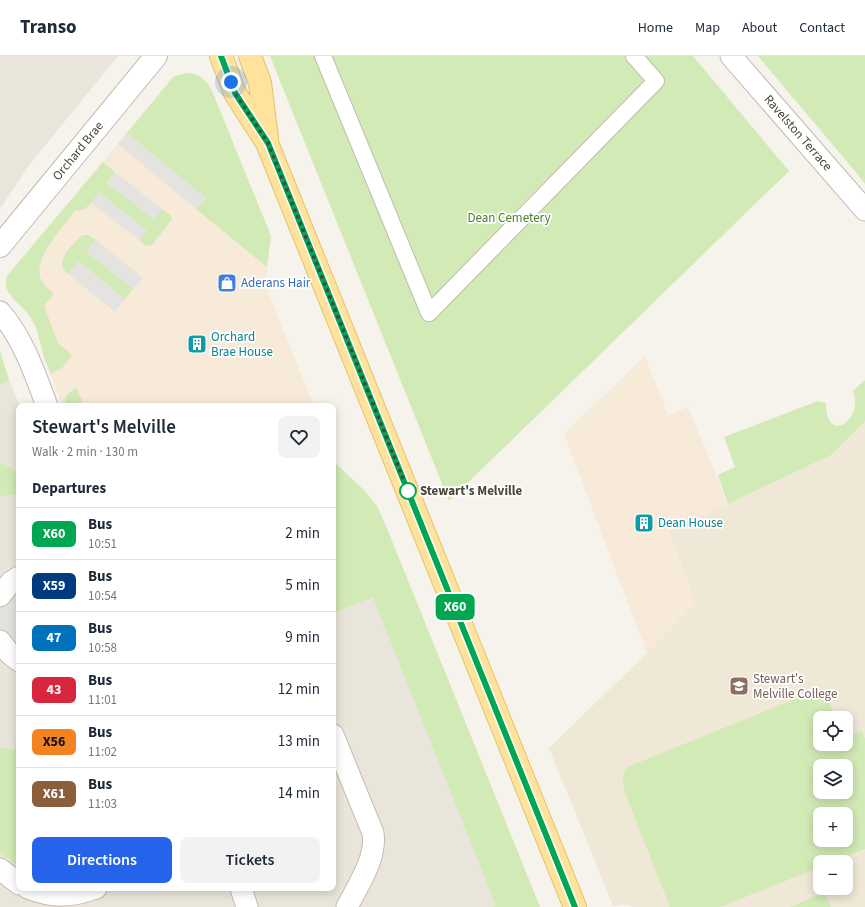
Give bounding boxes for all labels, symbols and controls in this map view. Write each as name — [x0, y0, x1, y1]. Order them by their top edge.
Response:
text: Transo — [20, 14, 77, 41]
text: Home — [638, 18, 673, 38]
text: Map — [695, 18, 720, 38]
text: About — [742, 18, 777, 38]
text: Contact — [799, 18, 845, 38]
your location — [221, 72, 241, 92]
street label: Ravelston Terrace — [760, 91, 836, 175]
street label: Orchard Brae — [48, 118, 108, 184]
park label: Dean Cemetery — [467, 209, 551, 227]
shop icon: Aderans Hair — [216, 272, 238, 294]
place label: Aderans Hair — [241, 274, 311, 292]
place label: Orchard Brae House — [211, 328, 273, 361]
building icon: Orchard Brae House — [186, 333, 208, 355]
text: Stewart's Melville — [32, 414, 176, 441]
button: heart — [278, 416, 320, 458]
text: Walk · 2 min · 130 m — [32, 443, 138, 461]
text: Departures — [32, 478, 106, 499]
marker: Stewart's Melville — [399, 482, 417, 500]
place label: Stewart's Melville — [420, 482, 522, 500]
building icon: Dean House — [633, 512, 655, 534]
text: Bus — [88, 514, 112, 535]
place label: Dean House — [658, 514, 723, 532]
text: 2 min — [285, 523, 320, 544]
text: X60 — [43, 524, 65, 544]
text: 10:51 — [88, 535, 117, 553]
text: Bus — [88, 566, 112, 587]
text: 5 min — [285, 575, 320, 596]
text: X59 — [43, 576, 65, 596]
text: 10:54 — [88, 587, 117, 605]
line badge: X60 — [432, 594, 478, 620]
text: X60 — [444, 597, 466, 617]
text: Bus — [88, 618, 112, 639]
text: 9 min — [285, 627, 320, 648]
text: 47 — [47, 628, 61, 648]
text: 10:58 — [88, 639, 117, 657]
text: Bus — [88, 670, 112, 691]
place label: Stewart's Melville College — [753, 670, 837, 703]
school or university icon: Stewart's Melville College — [728, 675, 750, 697]
text: 12 min — [278, 679, 320, 700]
text: 43 — [47, 680, 61, 700]
text: 11:01 — [88, 691, 117, 709]
map controls — [813, 711, 853, 895]
button: locate — [813, 711, 853, 751]
text: Bus — [88, 722, 112, 743]
text: 13 min — [278, 731, 320, 752]
text: X56 — [43, 732, 65, 752]
text: 11:02 — [88, 743, 117, 761]
button: layers — [813, 759, 853, 799]
text: Bus — [88, 774, 112, 795]
text: 14 min — [278, 783, 320, 804]
text: X61 — [43, 784, 65, 804]
text: 11:03 — [88, 795, 117, 813]
button: + — [813, 807, 853, 847]
button: Directions — [32, 837, 172, 883]
button: Tickets — [180, 837, 320, 883]
button: − — [813, 855, 853, 895]

